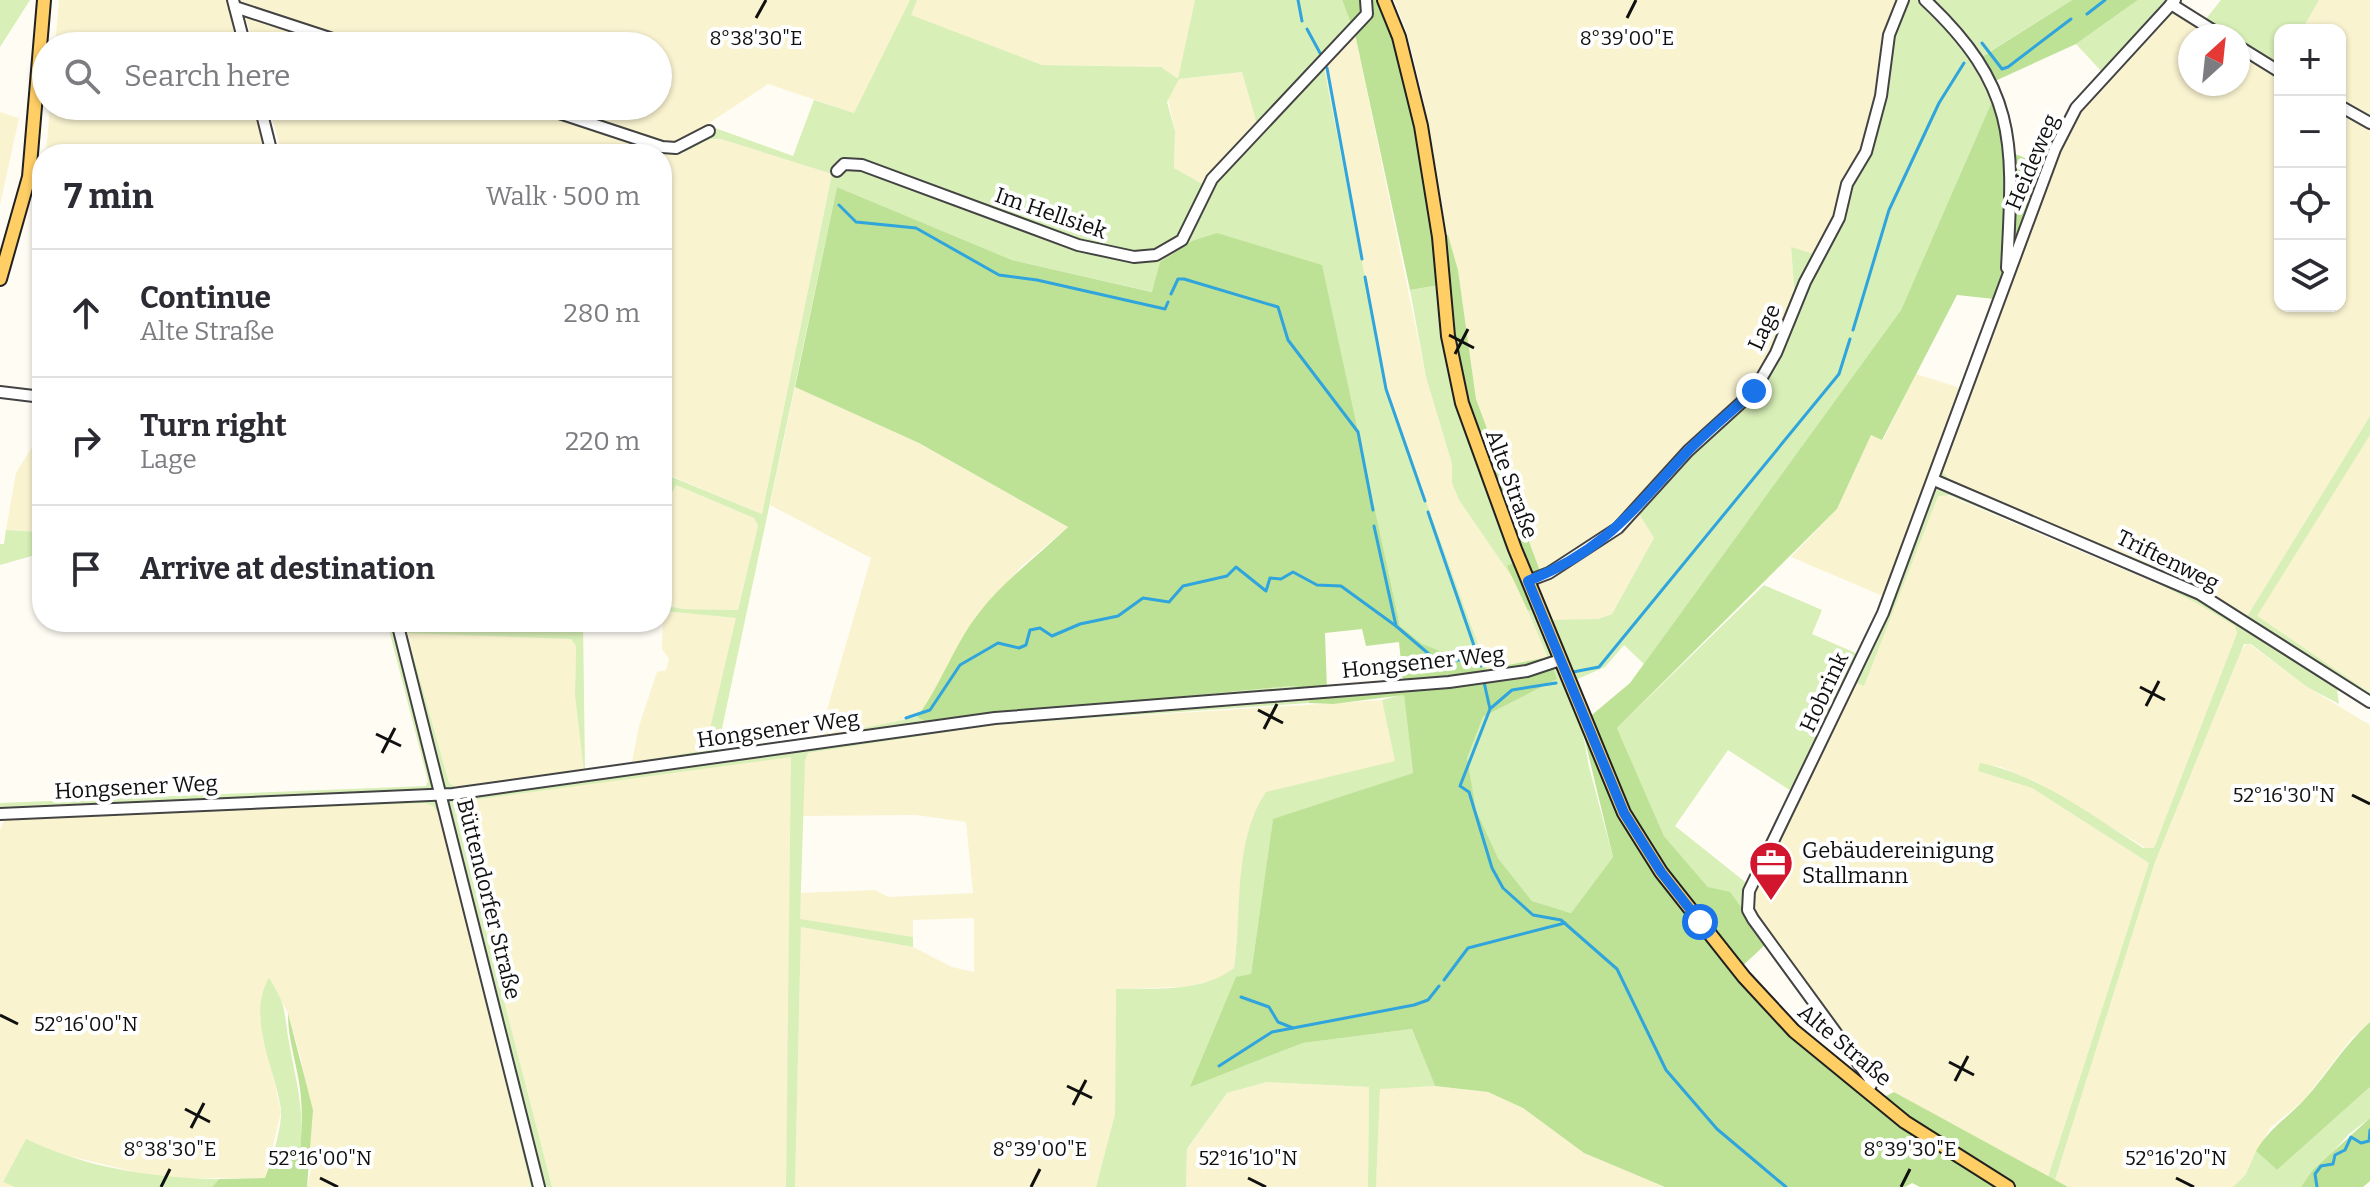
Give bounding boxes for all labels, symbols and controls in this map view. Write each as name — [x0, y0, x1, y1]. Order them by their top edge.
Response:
north arrow — [2178, 24, 2250, 96]
map controls — [2274, 24, 2346, 312]
button: + — [2274, 24, 2346, 96]
text: 8°38'30"E — [710, 26, 802, 50]
text: 8°39'00"E — [1580, 26, 1674, 50]
search box — [32, 32, 672, 120]
icon: search — [60, 54, 104, 98]
text: Search here — [124, 58, 291, 94]
button: − — [2274, 96, 2346, 168]
street label: Heideweg — [2000, 110, 2064, 214]
button: locate — [2274, 168, 2346, 240]
text: 7 min — [64, 176, 154, 217]
text: Walk · 500 m — [486, 181, 640, 212]
street label: Im Hellsiek — [991, 181, 1111, 245]
button: layers — [2274, 240, 2346, 312]
text: Continue — [140, 280, 271, 316]
icon: ahead — [64, 291, 108, 335]
text: 280 m — [564, 298, 640, 329]
street label: Lage — [1742, 300, 1786, 354]
text: Alte Straße — [140, 316, 275, 347]
route end — [1736, 373, 1772, 409]
text: Turn right — [140, 408, 287, 444]
icon: right — [64, 419, 108, 463]
text: 220 m — [565, 426, 640, 457]
street label: Alte Straße — [1480, 426, 1544, 542]
text: Lage — [140, 444, 197, 475]
street label: Triftenweg — [2112, 524, 2224, 596]
icon: arrive — [64, 547, 108, 591]
text: Arrive at destination — [140, 551, 435, 587]
street label: Hongsener Weg — [1340, 640, 1506, 684]
street label: Hobrink — [1794, 647, 1854, 736]
street label: Hongsener Weg — [695, 704, 861, 754]
street label: Hongsener Weg — [54, 769, 218, 805]
text: 52°16'30"N — [2233, 783, 2335, 807]
street label: Büttendorfer Straße — [451, 796, 527, 1002]
place label: Gebäudereinigung Stallmann — [1802, 837, 1994, 889]
office icon: Gebäudereinigung Stallmann — [1747, 839, 1795, 902]
route start — [1682, 904, 1718, 940]
street label: Alte Straße — [1793, 998, 1897, 1092]
text: 52°16'00"N — [34, 1012, 138, 1036]
text: 8°38'30"E — [124, 1137, 216, 1161]
text: 8°39'00"E — [993, 1137, 1087, 1161]
text: 8°39'30"E — [1863, 1137, 1957, 1161]
text: 52°16'00"N — [268, 1146, 372, 1170]
text: 52°16'10"N — [1198, 1146, 1298, 1170]
text: 52°16'20"N — [2125, 1146, 2227, 1170]

